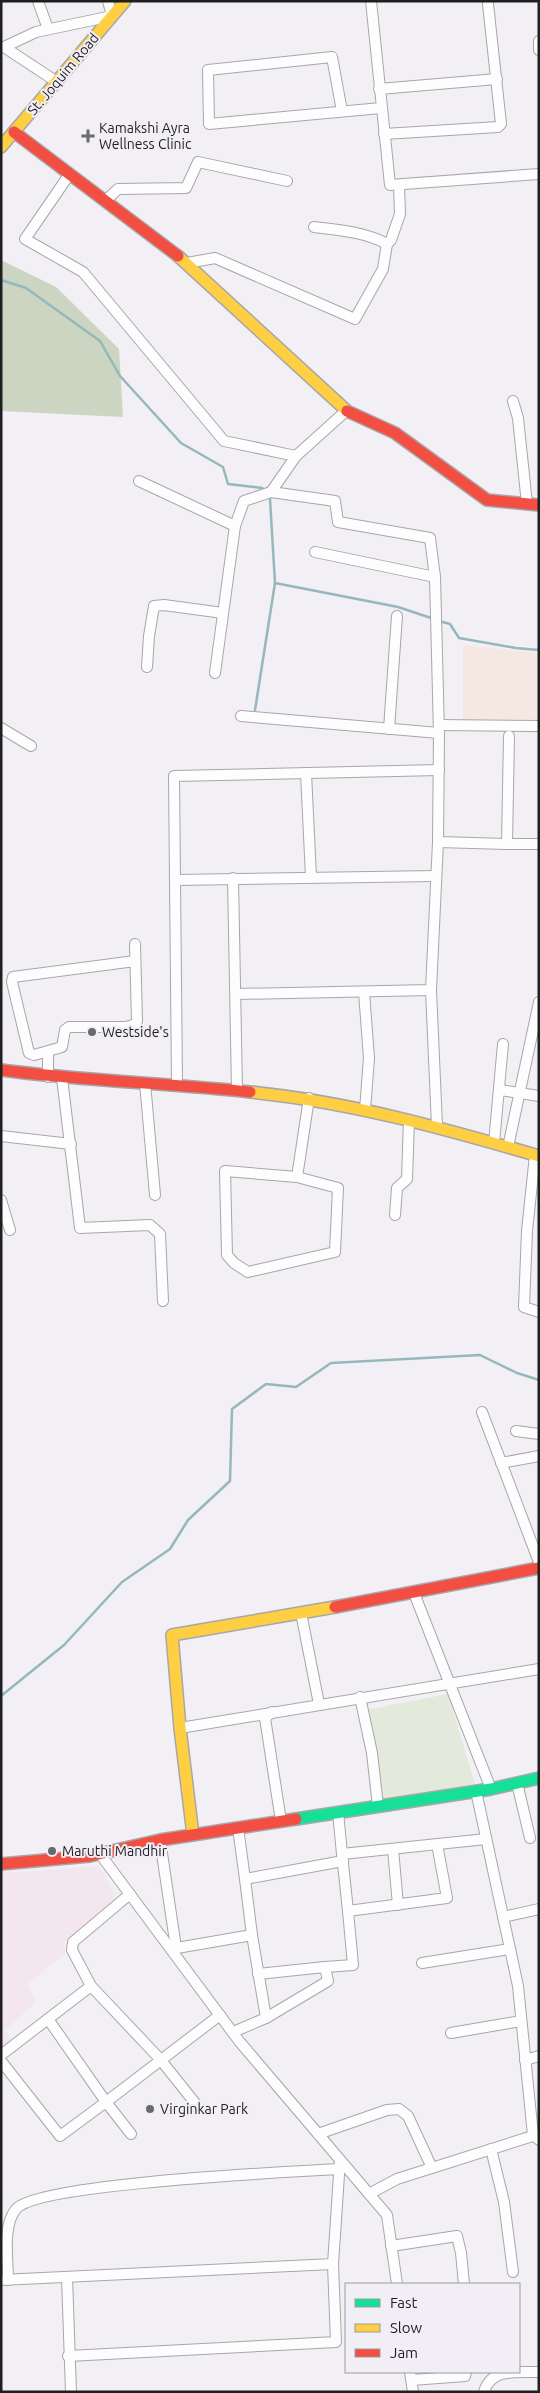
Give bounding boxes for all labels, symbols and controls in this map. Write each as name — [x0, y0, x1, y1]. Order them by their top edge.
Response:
street label: St. Joquim Road — [24, 30, 102, 118]
place label: Kamakshi Ayra Wellness Clinic — [99, 120, 192, 152]
marker: Kamakshi Ayra Wellness Clinic — [81, 129, 95, 143]
place label: Westside's — [102, 1024, 169, 1040]
marker: Westside's — [86, 1026, 98, 1038]
place label: Maruthi Mandhir — [62, 1843, 168, 1859]
marker: Maruthi Mandhir — [46, 1845, 58, 1857]
place label: Virginkar Park — [160, 2101, 248, 2117]
marker: Virginkar Park — [144, 2103, 156, 2115]
legend — [345, 2283, 520, 2373]
text: Fast — [390, 2294, 418, 2311]
text: Slow — [390, 2319, 423, 2336]
text: Jam — [390, 2344, 418, 2361]

